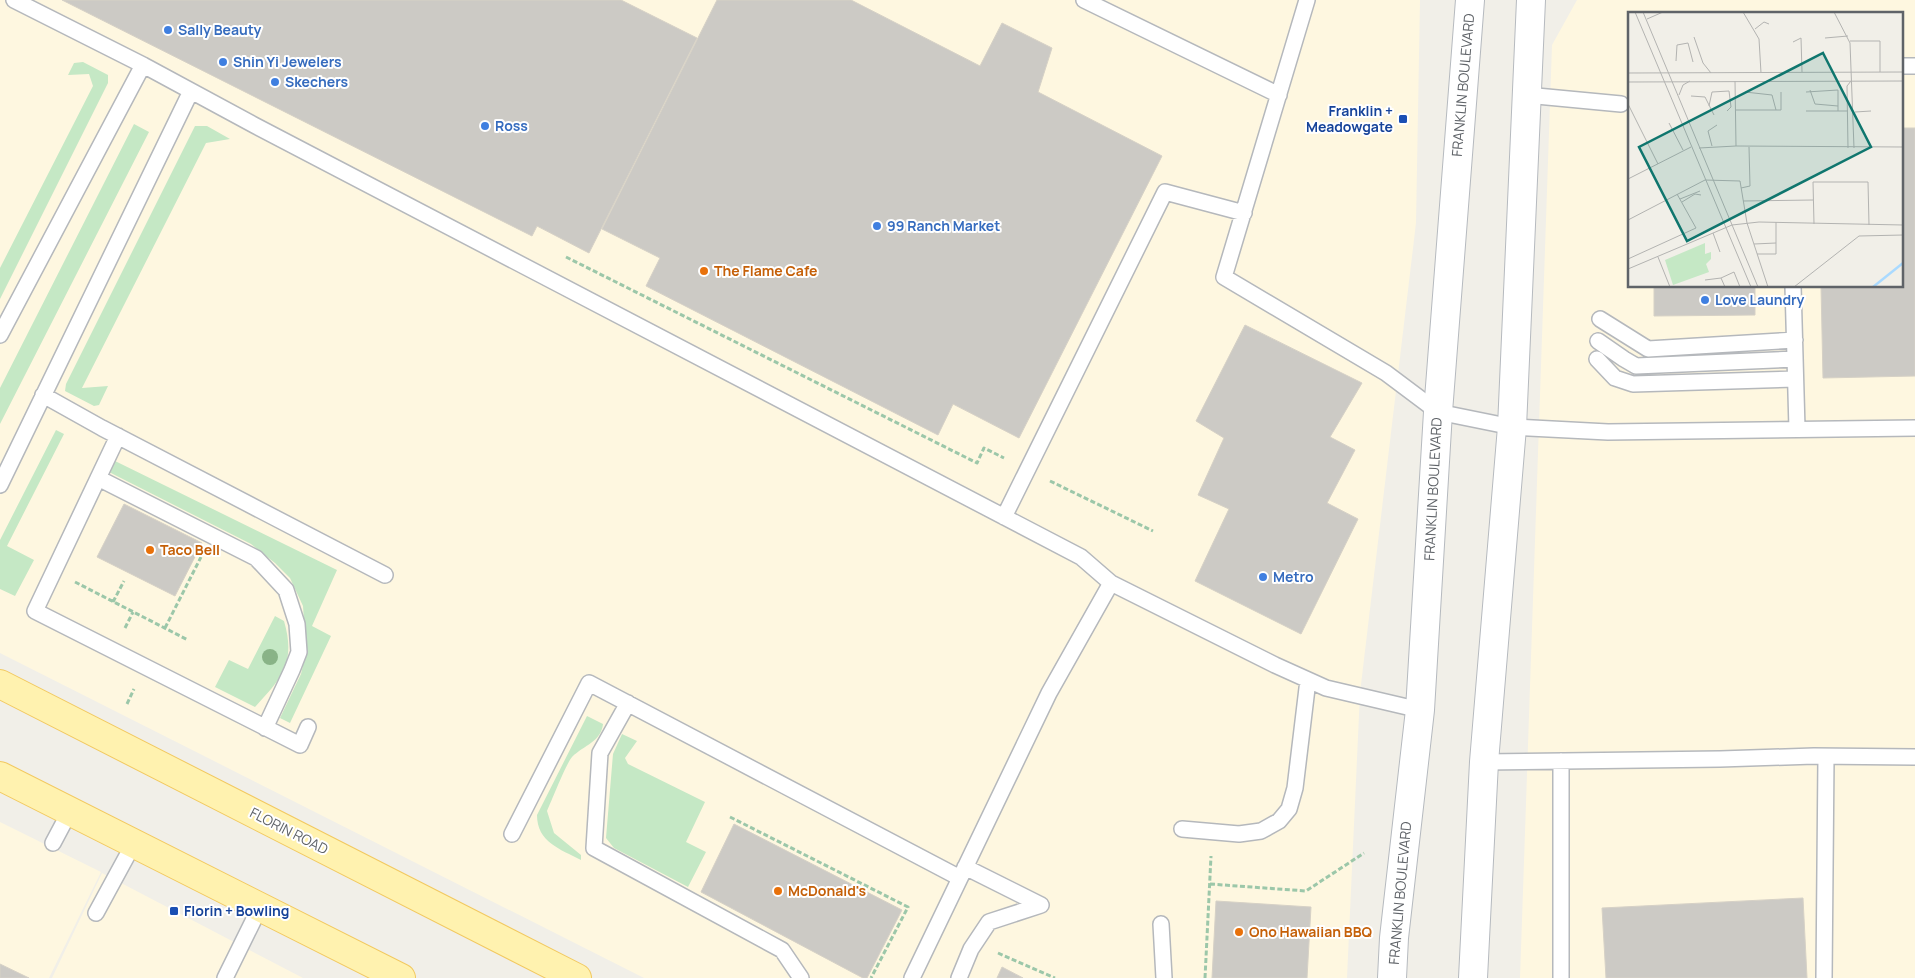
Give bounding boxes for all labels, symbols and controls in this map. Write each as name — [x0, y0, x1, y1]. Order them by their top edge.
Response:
inset map — [1628, 12, 1902, 288]
street label: FRANKLIN BOULEVARD — [1447, 13, 1478, 157]
place label: Sally Beauty — [178, 20, 262, 39]
marker: Sally Beauty — [162, 24, 174, 36]
place label: Shin Yi Jewelers — [233, 52, 342, 71]
marker: Shin Yi Jewelers — [217, 56, 229, 68]
place label: Skechers — [285, 72, 349, 91]
marker: Skechers — [269, 76, 281, 88]
place label: Franklin + Meadowgate — [1306, 101, 1393, 136]
marker: Franklin + Meadowgate — [1397, 113, 1409, 125]
place label: Ross — [495, 116, 528, 135]
marker: Ross — [479, 120, 491, 132]
place label: 99 Ranch Market — [887, 216, 1000, 235]
marker: 99 Ranch Market — [871, 220, 883, 232]
place label: The Flame Cafe — [714, 261, 817, 280]
marker: The Flame Cafe — [698, 265, 710, 277]
place label: Love Laundry — [1715, 290, 1804, 309]
marker: Love Laundry — [1699, 294, 1711, 306]
street label: FRANKLIN BOULEVARD — [1419, 417, 1446, 561]
place label: Taco Bell — [160, 540, 220, 559]
marker: Taco Bell — [144, 544, 156, 556]
place label: Metro — [1273, 567, 1314, 586]
marker: Metro — [1257, 571, 1269, 583]
street label: FLORIN ROAD — [247, 803, 332, 858]
street label: FRANKLIN BOULEVARD — [1384, 821, 1415, 965]
place label: McDonald's — [788, 881, 866, 900]
marker: McDonald's — [772, 885, 784, 897]
place label: Florin + Bowling — [184, 901, 289, 920]
marker: Florin + Bowling — [168, 905, 180, 917]
place label: Ono Hawaiian BBQ — [1249, 922, 1372, 941]
marker: Ono Hawaiian BBQ — [1233, 926, 1245, 938]

